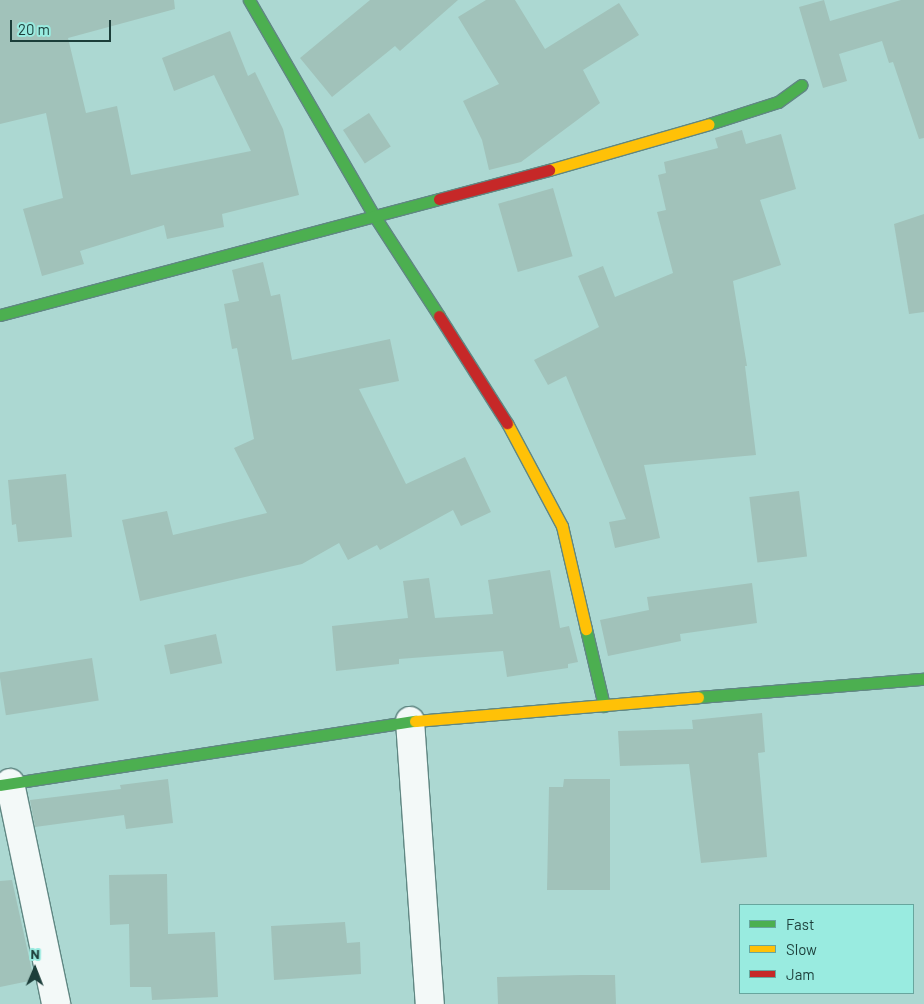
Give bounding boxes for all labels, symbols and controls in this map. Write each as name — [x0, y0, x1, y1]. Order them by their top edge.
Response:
scale bar — [12, 10, 114, 42]
text: 20 m — [18, 20, 50, 38]
legend — [739, 904, 914, 994]
text: Fast — [786, 915, 814, 933]
text: Slow — [786, 940, 817, 958]
north arrow — [10, 944, 60, 994]
text: N — [30, 945, 40, 962]
text: Jam — [786, 965, 815, 983]

